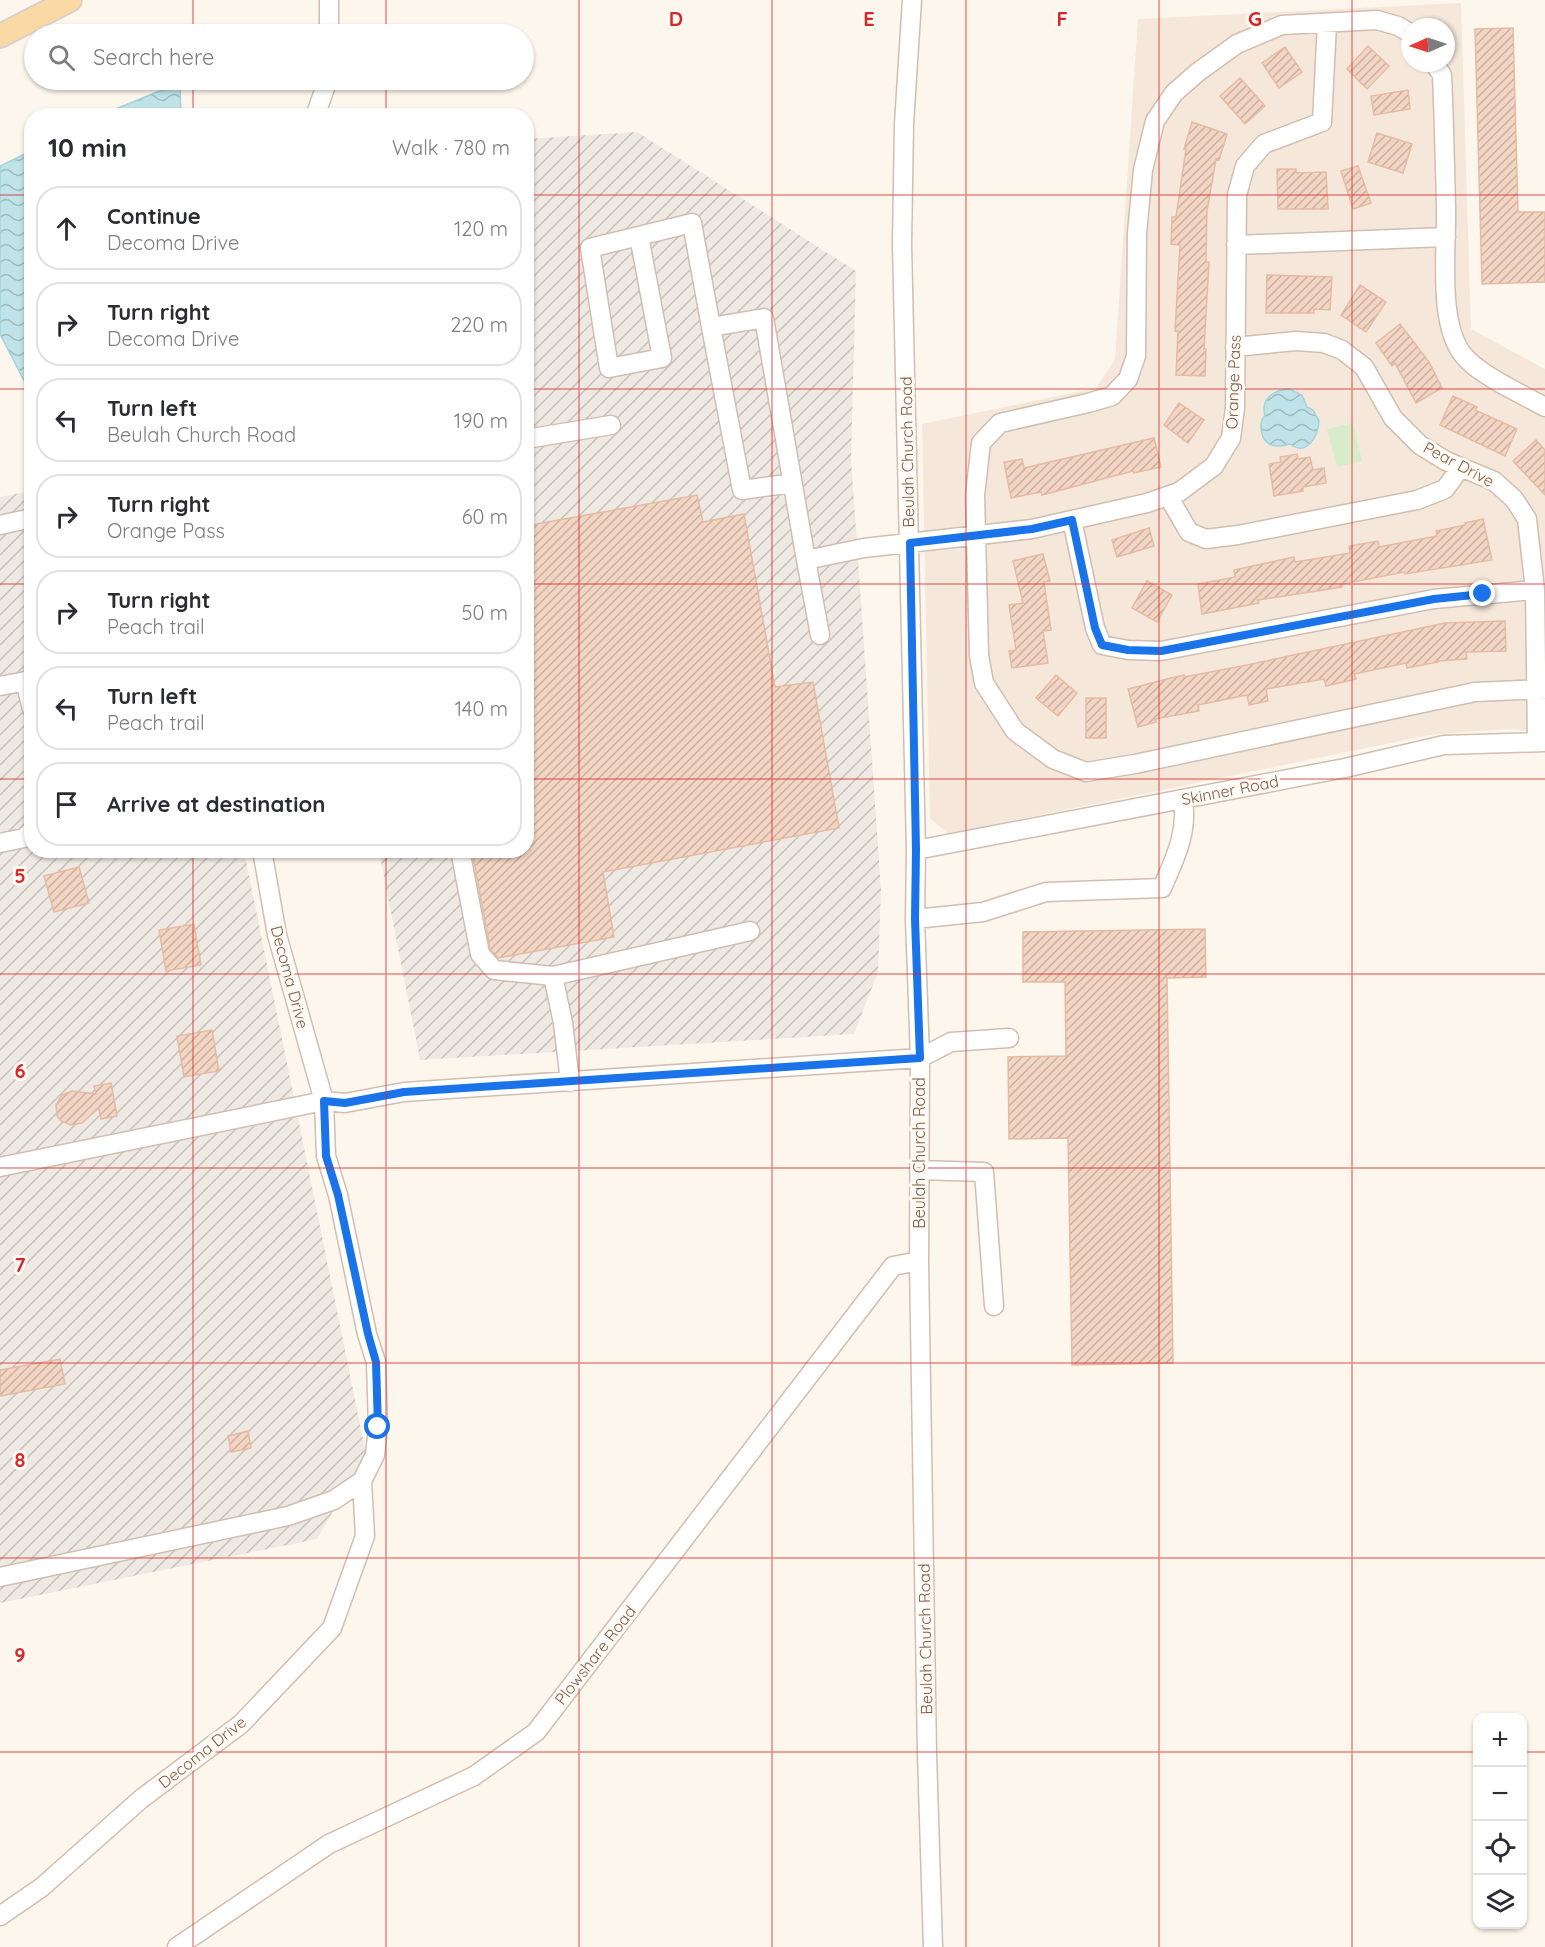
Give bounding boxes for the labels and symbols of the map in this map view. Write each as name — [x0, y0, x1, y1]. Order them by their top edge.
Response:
text: D — [669, 6, 683, 31]
text: E — [863, 6, 875, 31]
text: F — [1056, 6, 1068, 31]
text: G — [1248, 6, 1262, 31]
north arrow — [1401, 18, 1455, 72]
street label: Orange Pass — [1221, 334, 1245, 430]
street label: Beulah Church Road — [896, 376, 918, 528]
street label: Pear Drive — [1420, 437, 1498, 491]
route end — [1469, 580, 1495, 606]
street label: Skinner Road — [1180, 771, 1280, 809]
text: 5 — [14, 863, 26, 888]
street label: Decoma Drive — [267, 923, 313, 1031]
text: 6 — [14, 1058, 26, 1083]
street label: Beulah Church Road — [909, 1077, 929, 1229]
text: 7 — [15, 1252, 26, 1277]
route start — [364, 1413, 390, 1439]
text: 8 — [15, 1447, 26, 1472]
street label: Beulah Church Road — [914, 1563, 936, 1715]
street label: Plowshare Road — [550, 1602, 640, 1708]
text: 9 — [14, 1642, 26, 1667]
street label: Decoma Drive — [154, 1712, 250, 1792]

